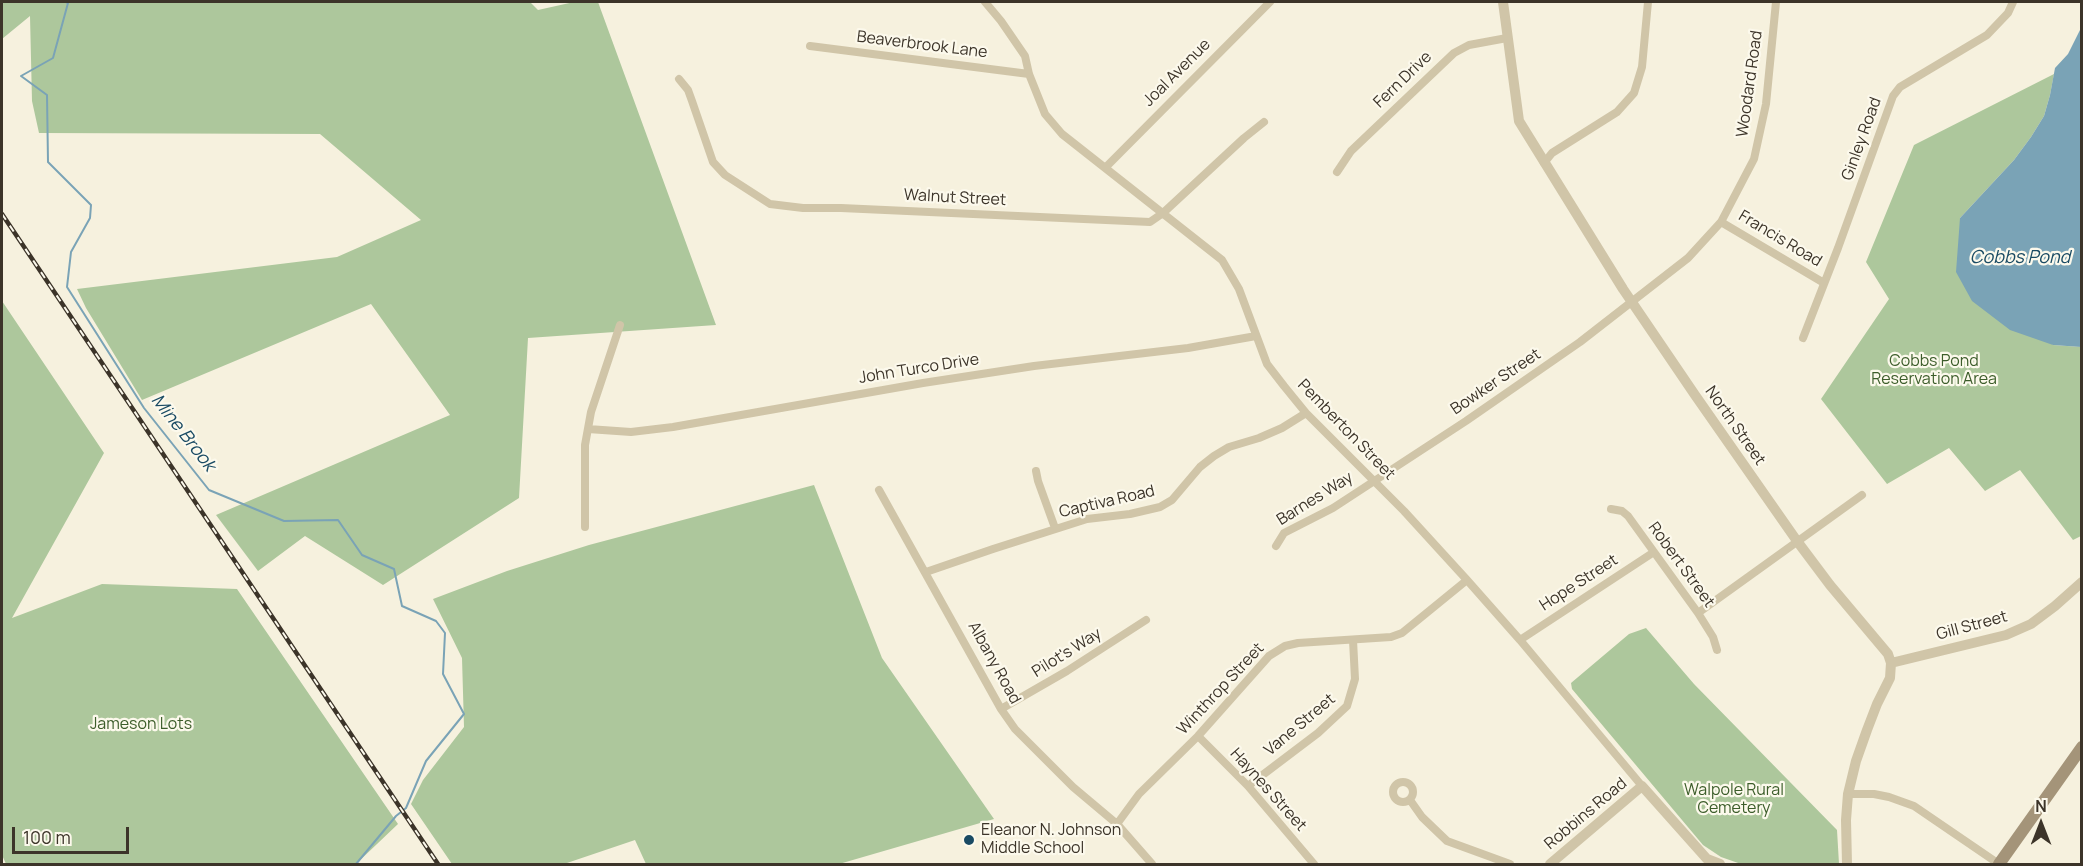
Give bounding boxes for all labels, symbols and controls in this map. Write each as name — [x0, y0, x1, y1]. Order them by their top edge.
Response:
street label: Beaverbrook Lane — [856, 27, 988, 63]
street label: Woodard Road — [1733, 29, 1767, 139]
street label: Joal Avenue — [1139, 35, 1215, 111]
street label: Fern Drive — [1370, 48, 1436, 112]
street label: Ginley Road — [1838, 95, 1886, 183]
street label: Walnut Street — [903, 186, 1007, 210]
street label: Francis Road — [1735, 207, 1825, 271]
water label: Cobbs Pond — [1970, 247, 2070, 269]
street label: Bowker Street — [1447, 345, 1545, 419]
street label: John Turco Drive — [857, 350, 981, 388]
park label: Cobbs Pond Reservation Area — [1871, 352, 1997, 390]
street label: Pemberton Street — [1293, 376, 1399, 484]
street label: North Street — [1701, 383, 1769, 469]
water label: Mine Brook — [146, 390, 220, 476]
street label: Barnes Way — [1273, 468, 1357, 530]
street label: Captiva Road — [1057, 482, 1157, 522]
street label: Robert Street — [1644, 519, 1718, 611]
street label: Hope Street — [1536, 551, 1622, 615]
street label: Gill Street — [1934, 607, 2010, 645]
street label: Albany Road — [964, 619, 1024, 707]
street label: Pilot's Way — [1029, 624, 1105, 682]
street label: Winthrop Street — [1174, 639, 1268, 739]
street label: Vane Street — [1261, 690, 1339, 760]
park label: Jameson Lots — [90, 715, 192, 735]
street label: Haynes Street — [1226, 744, 1310, 836]
street label: Robbins Road — [1541, 774, 1631, 854]
park label: Walpole Rural Cemetery — [1684, 781, 1784, 819]
north arrow — [2011, 794, 2071, 854]
text: N — [2035, 795, 2047, 817]
scale bar — [15, 815, 132, 853]
place label: Eleanor N. Johnson Middle School — [981, 821, 1121, 859]
text: 100 m — [23, 825, 71, 849]
marker: Eleanor N. Johnson Middle School — [962, 833, 976, 847]

